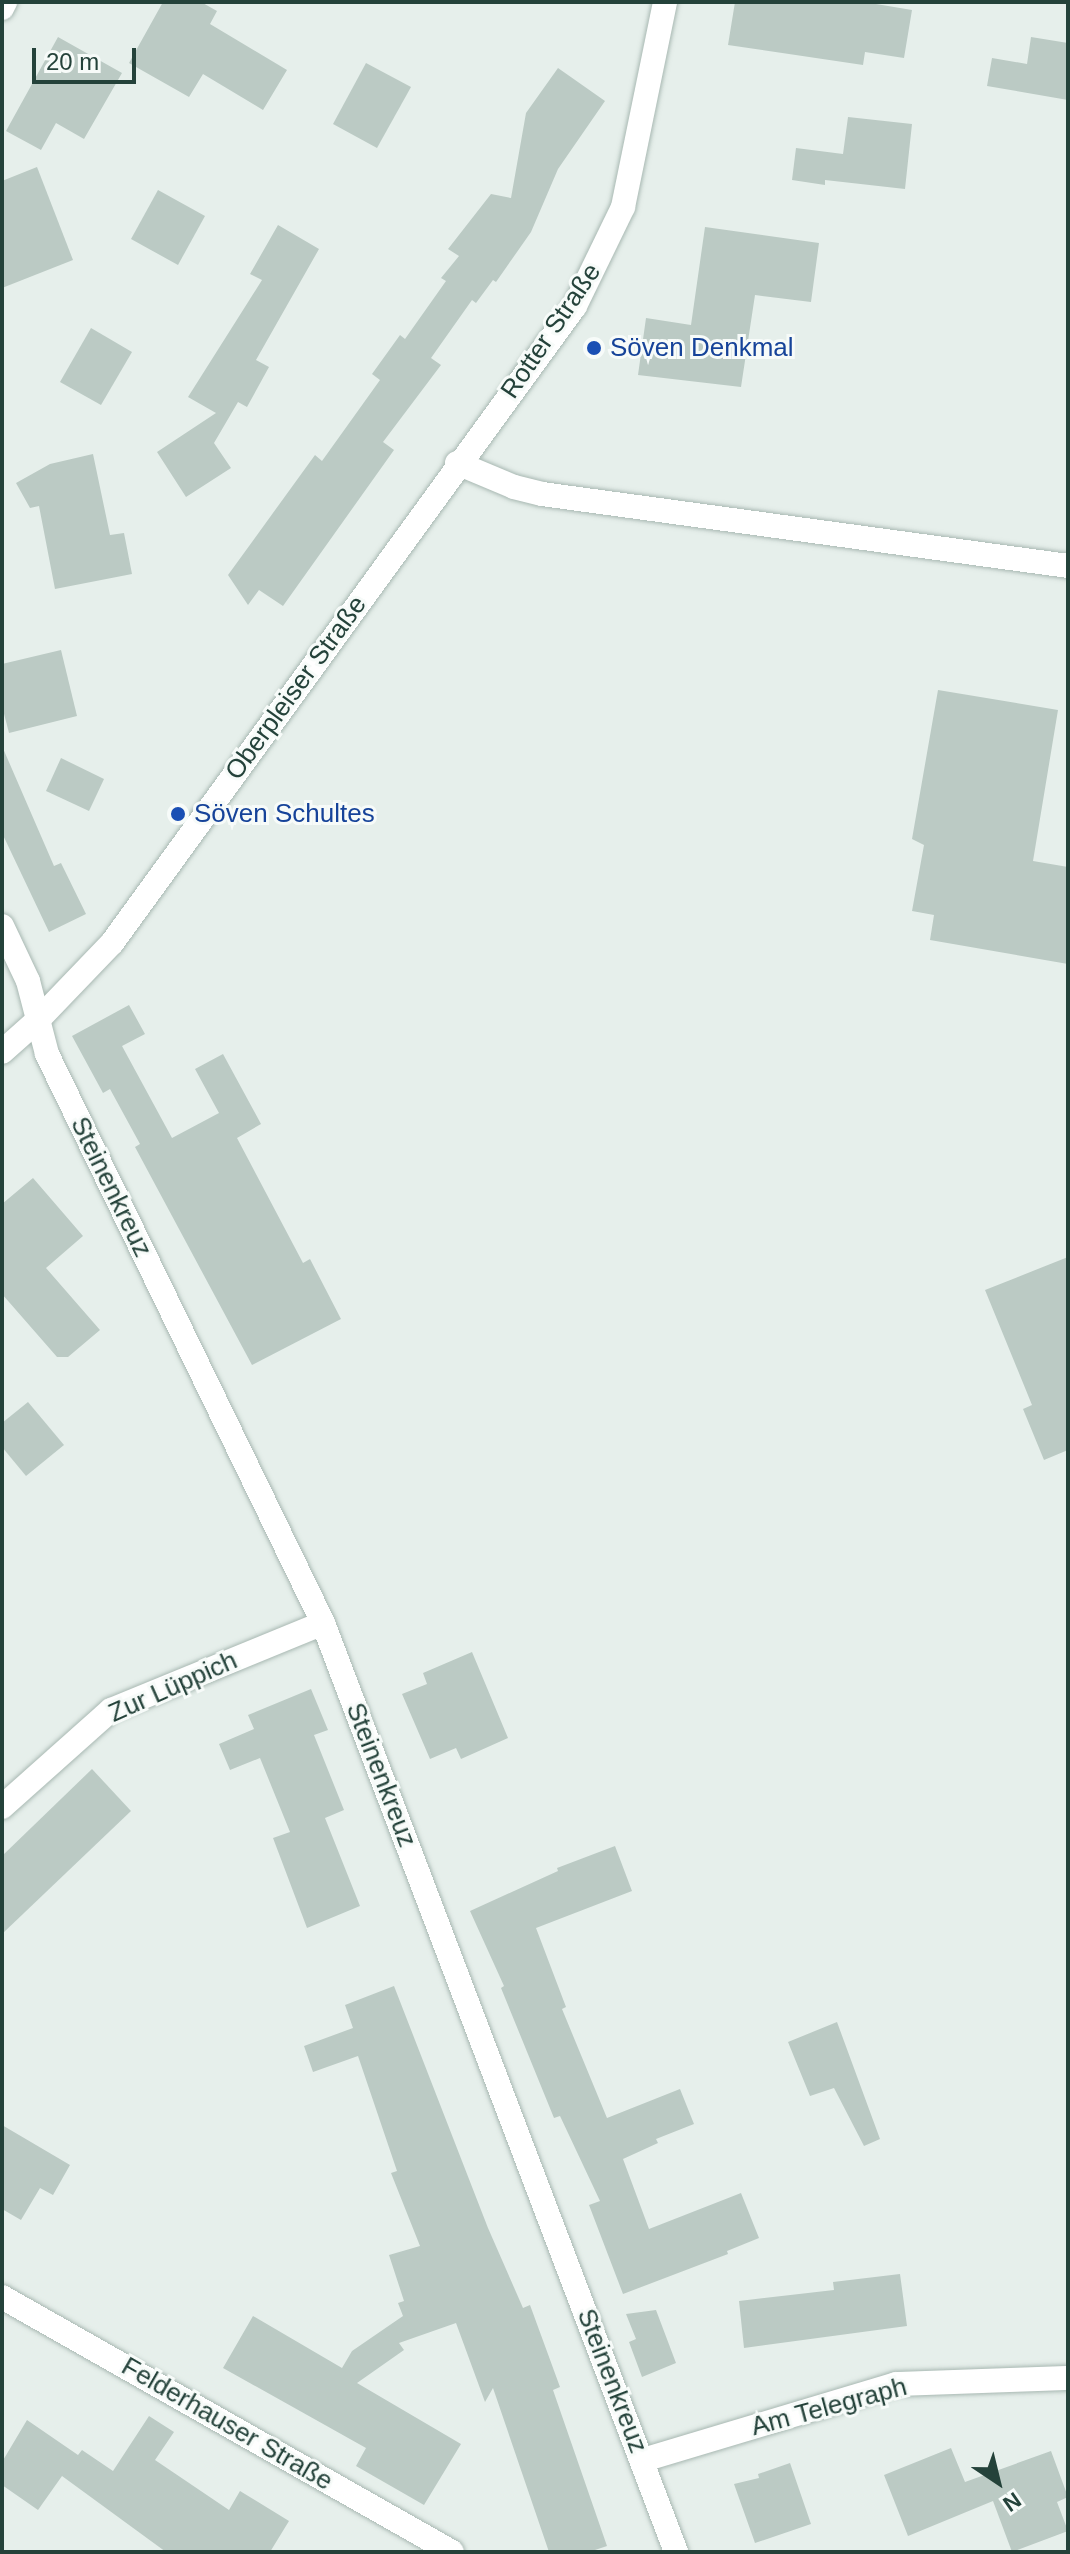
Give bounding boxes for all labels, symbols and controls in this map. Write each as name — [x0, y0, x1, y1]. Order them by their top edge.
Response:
scale bar — [36, 32, 140, 82]
text: 20 m — [46, 48, 99, 75]
street label: Rotter Straße — [494, 258, 608, 404]
place label: Söven Denkmal — [610, 332, 794, 364]
marker: Söven Denkmal — [585, 339, 603, 357]
street label: Oberpleiser Straße — [219, 590, 373, 786]
place label: Söven Schultes — [194, 798, 375, 830]
marker: Söven Schultes — [169, 805, 187, 823]
street label: Steinenkreuz — [64, 1112, 158, 1262]
street label: Zur Lüppich — [104, 1645, 242, 1729]
street label: Steinenkreuz — [339, 1699, 423, 1851]
street label: Steinenkreuz — [570, 2305, 654, 2457]
street label: Felderhauser Straße — [116, 2351, 338, 2497]
street label: Am Telegraph — [747, 2371, 911, 2443]
north arrow — [958, 2442, 1038, 2522]
text: N — [998, 2487, 1026, 2517]

